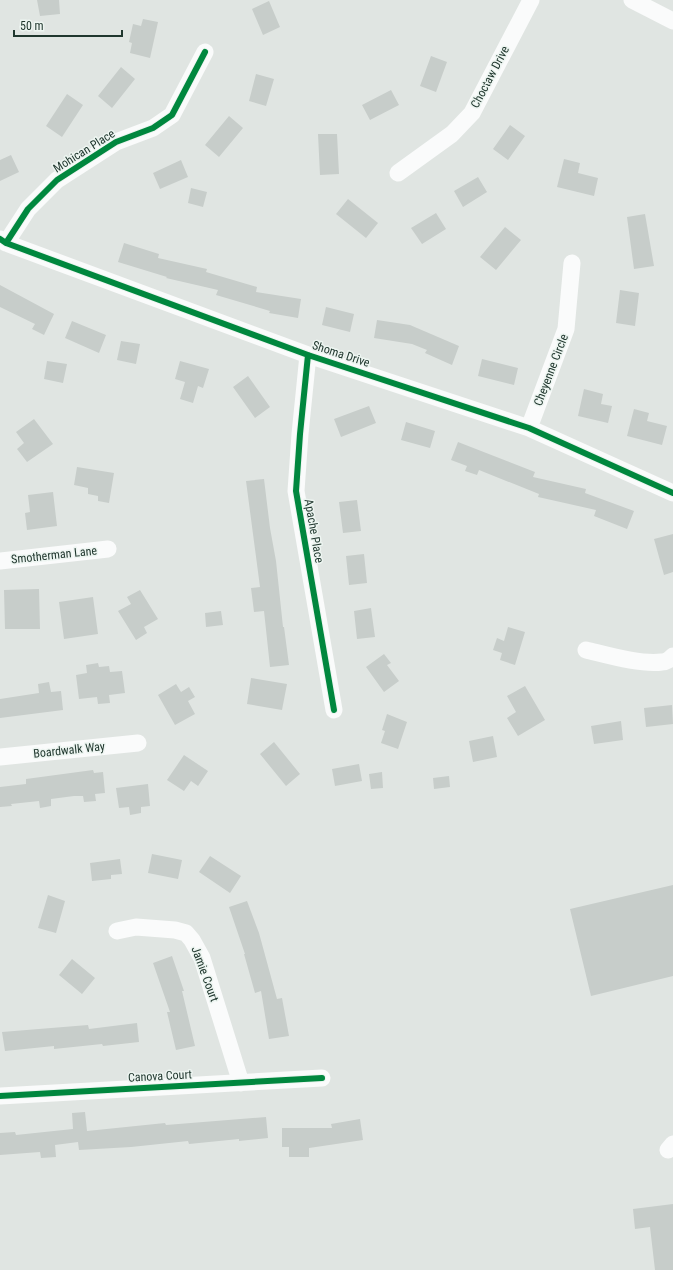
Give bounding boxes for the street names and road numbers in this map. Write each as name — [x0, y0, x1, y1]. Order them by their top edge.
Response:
street label: Choctaw Drive — [468, 43, 512, 110]
street label: Mohican Place — [51, 126, 118, 175]
street label: Cheyenne Circle — [531, 332, 571, 408]
street label: Shoma Drive — [311, 338, 372, 370]
street label: Apache Place — [301, 498, 327, 564]
street label: Smotherman Lane — [10, 543, 98, 566]
street label: Boardwalk Way — [33, 739, 105, 761]
street label: Jamie Court — [189, 944, 222, 1004]
street label: Canova Court — [128, 1067, 193, 1085]

